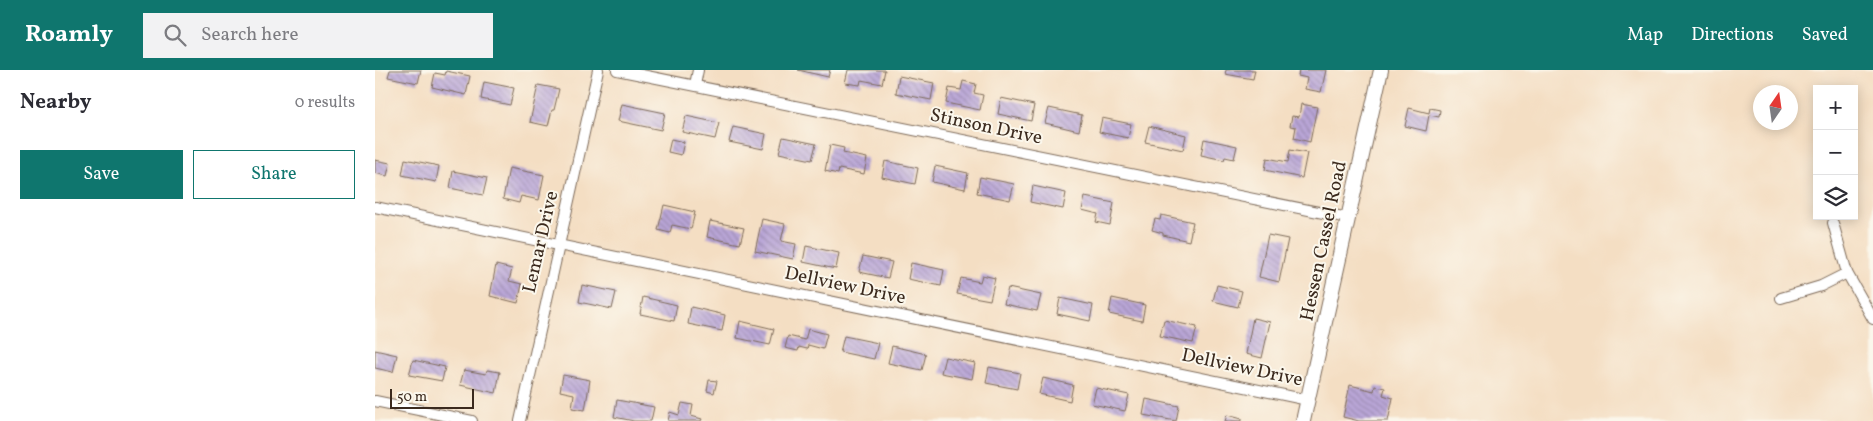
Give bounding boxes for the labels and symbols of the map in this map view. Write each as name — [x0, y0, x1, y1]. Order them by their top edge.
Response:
north arrow — [1753, 85, 1798, 130]
street label: Stinson Drive — [928, 102, 1044, 152]
street label: Hessen Cassel Road — [1294, 158, 1354, 324]
street label: Lemar Drive — [517, 188, 565, 296]
street label: Dellview Drive — [782, 260, 908, 312]
street label: Dellview Drive — [1179, 342, 1305, 394]
scale bar — [390, 386, 474, 409]

